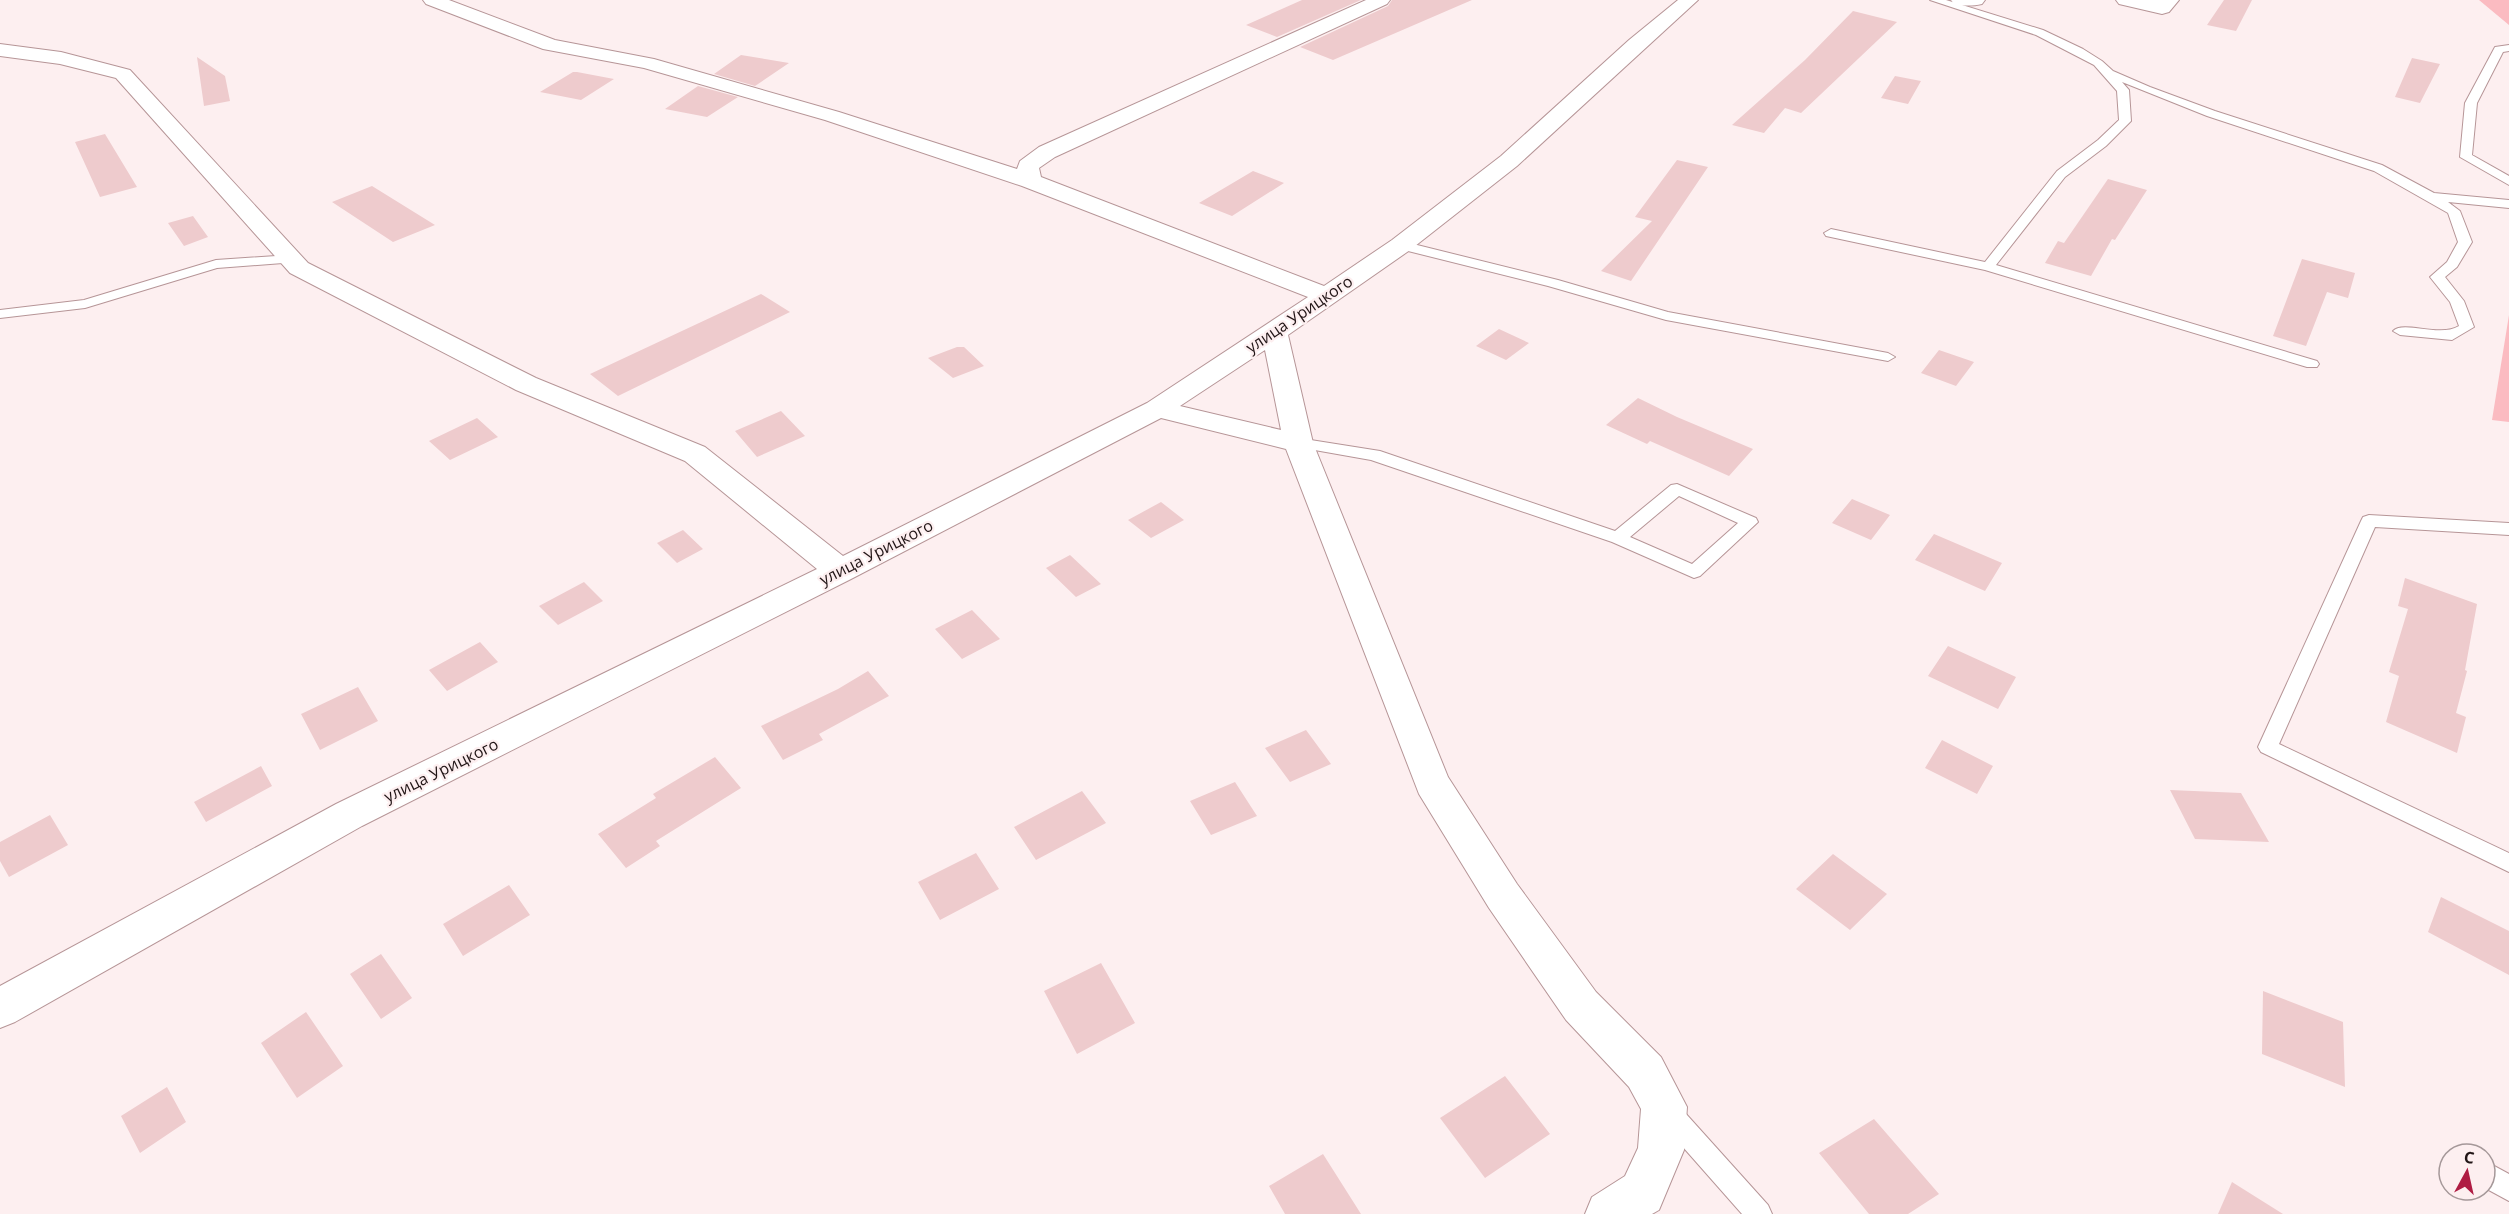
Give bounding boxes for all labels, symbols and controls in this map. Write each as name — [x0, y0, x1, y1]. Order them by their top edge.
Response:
street label: улица Урицкого — [1241, 270, 1357, 358]
street label: улица Урицкого — [815, 514, 937, 590]
street label: улица Урицкого — [380, 733, 502, 807]
north arrow — [2437, 1142, 2497, 1202]
text: С — [2463, 1146, 2476, 1169]

